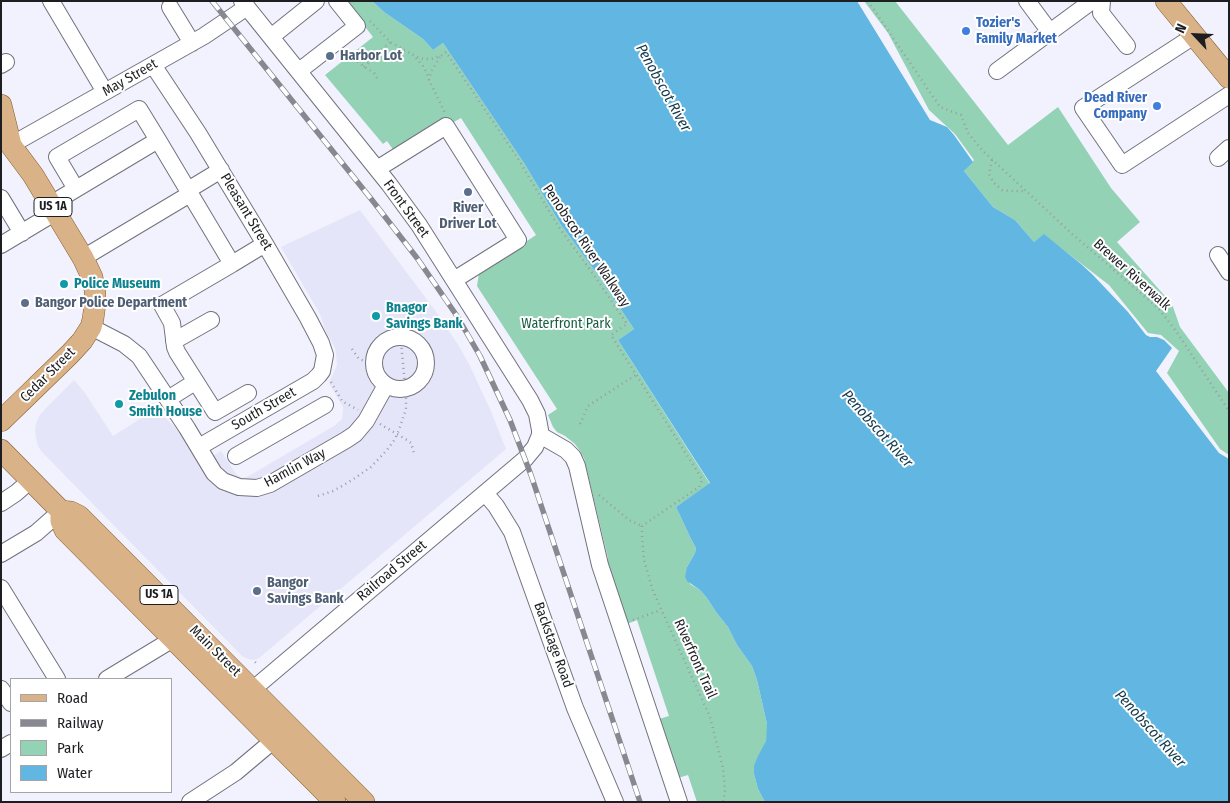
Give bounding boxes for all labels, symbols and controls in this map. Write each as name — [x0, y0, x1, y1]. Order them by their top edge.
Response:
north arrow — [1170, 10, 1220, 60]
place label: Tozier's Family Market — [976, 15, 1057, 48]
text: N — [1171, 21, 1190, 36]
marker: Tozier's Family Market — [960, 25, 972, 37]
water label: Penobscot River — [632, 41, 694, 135]
place label: Harbor Lot — [340, 48, 402, 64]
marker: Harbor Lot — [324, 50, 336, 62]
street label: May Street — [100, 56, 160, 100]
place label: Dead River Company — [1084, 90, 1147, 122]
marker: Dead River Company — [1151, 100, 1163, 112]
street label: Pleasant Street — [216, 170, 276, 254]
street label: Front Street — [379, 177, 433, 241]
street label: Penobscot River Walkway — [539, 182, 633, 310]
marker: River Driver Lot — [462, 186, 474, 198]
road number: US 1A — [34, 198, 72, 216]
place label: River Driver Lot — [439, 200, 497, 232]
street label: Brewer Riverwalk — [1090, 236, 1174, 314]
place label: Police Museum — [74, 276, 160, 292]
marker: Police Museum — [58, 278, 70, 290]
place label: Bangor Police Department — [35, 295, 187, 311]
marker: Bangor Police Department — [19, 297, 31, 309]
place label: Bnagor Savings Bank — [386, 300, 463, 332]
marker: Bnagor Savings Bank — [370, 310, 382, 322]
park label: Waterfront Park — [521, 316, 611, 332]
street label: Cedar Street — [17, 344, 79, 406]
street label: South Street — [229, 384, 299, 434]
water label: Penobscot River — [838, 387, 916, 471]
place label: Zebulon Smith House — [129, 388, 202, 421]
marker: Zebulon Smith House — [113, 398, 125, 410]
street label: Hamlin Way — [261, 445, 329, 491]
street label: Railroad Street — [354, 537, 430, 605]
place label: Bangor Savings Bank — [267, 575, 344, 608]
marker: Bangor Savings Bank — [251, 585, 263, 597]
road number: US 1A — [140, 586, 178, 604]
street label: Backstage Road — [530, 600, 576, 690]
street label: Riverfront Trail — [670, 617, 720, 701]
street label: Main Street — [186, 622, 244, 680]
legend — [10, 678, 172, 793]
water label: Penobscot River — [1111, 687, 1189, 771]
text: Road — [57, 689, 88, 707]
text: Railway — [57, 714, 104, 732]
text: Park — [57, 739, 84, 757]
text: Water — [57, 764, 92, 782]

